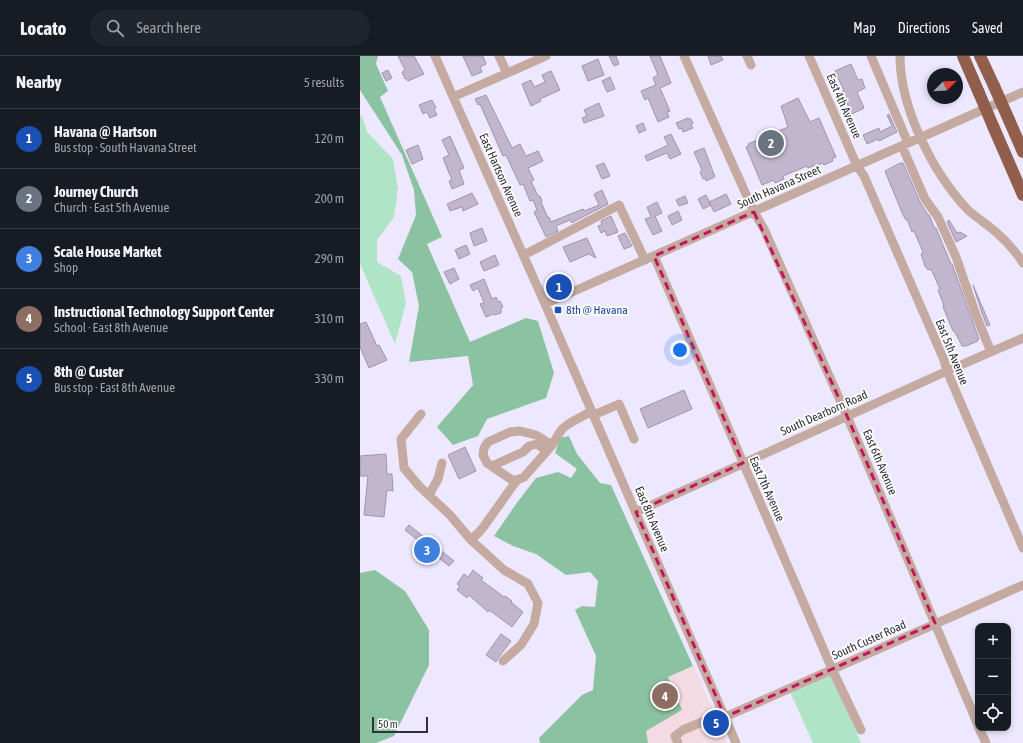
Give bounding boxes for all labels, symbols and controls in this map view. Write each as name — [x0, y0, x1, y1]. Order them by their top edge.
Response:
search box — [90, 10, 370, 46]
text: Locato — [20, 17, 66, 39]
icon: search — [104, 17, 126, 39]
text: Search here — [136, 19, 201, 36]
text: Map — [853, 20, 876, 36]
text: Directions — [898, 20, 950, 36]
text: Saved — [972, 20, 1003, 36]
north arrow — [927, 68, 963, 104]
street label: East 4th Avenue — [823, 71, 865, 141]
text: Nearby — [16, 72, 62, 92]
text: 5 results — [304, 75, 344, 90]
text: Havana @ Hartson — [54, 123, 157, 140]
pin: 2 — [758, 128, 784, 158]
text: 1 — [26, 131, 32, 146]
text: 120 m — [315, 131, 344, 146]
street label: East Hartson Avenue — [476, 131, 526, 219]
text: Bus stop · South Havana Street — [54, 140, 197, 155]
street label: South Havana Street — [735, 162, 823, 212]
text: Journey Church — [54, 183, 138, 200]
text: 2 — [26, 191, 32, 206]
text: 200 m — [315, 191, 344, 206]
text: Church · East 5th Avenue — [54, 200, 169, 215]
text: Scale House Market — [54, 243, 162, 260]
text: 3 — [26, 251, 32, 266]
text: 290 m — [315, 251, 344, 266]
text: Shop — [54, 260, 78, 275]
pin: 1 — [546, 272, 572, 302]
text: Instructional Technology Support Center — [54, 303, 274, 320]
place label: 8th @ Havana — [566, 303, 628, 317]
marker: 8th @ Havana — [553, 305, 563, 315]
text: 4 — [26, 311, 32, 326]
text: 310 m — [315, 311, 344, 326]
street label: East 5th Avenue — [932, 317, 972, 387]
text: School · East 8th Avenue — [54, 320, 168, 335]
your location — [670, 340, 690, 360]
text: 8th @ Custer — [54, 363, 123, 380]
text: 5 — [26, 371, 32, 386]
text: 330 m — [315, 371, 344, 386]
text: Bus stop · East 8th Avenue — [54, 380, 175, 395]
street label: South Dearborn Road — [778, 388, 870, 438]
street label: East 6th Avenue — [860, 427, 900, 497]
street label: East 7th Avenue — [746, 454, 788, 524]
street label: East 8th Avenue — [632, 484, 672, 554]
pin: 3 — [414, 535, 440, 565]
street label: South Custer Road — [830, 617, 908, 663]
map controls — [975, 623, 1011, 731]
button: + — [975, 623, 1011, 659]
button: − — [975, 659, 1011, 695]
pin: 4 — [652, 681, 678, 711]
button: locate — [975, 695, 1011, 731]
pin: 5 — [703, 708, 729, 738]
scale bar — [372, 715, 428, 734]
text: 50 m — [378, 718, 398, 730]

